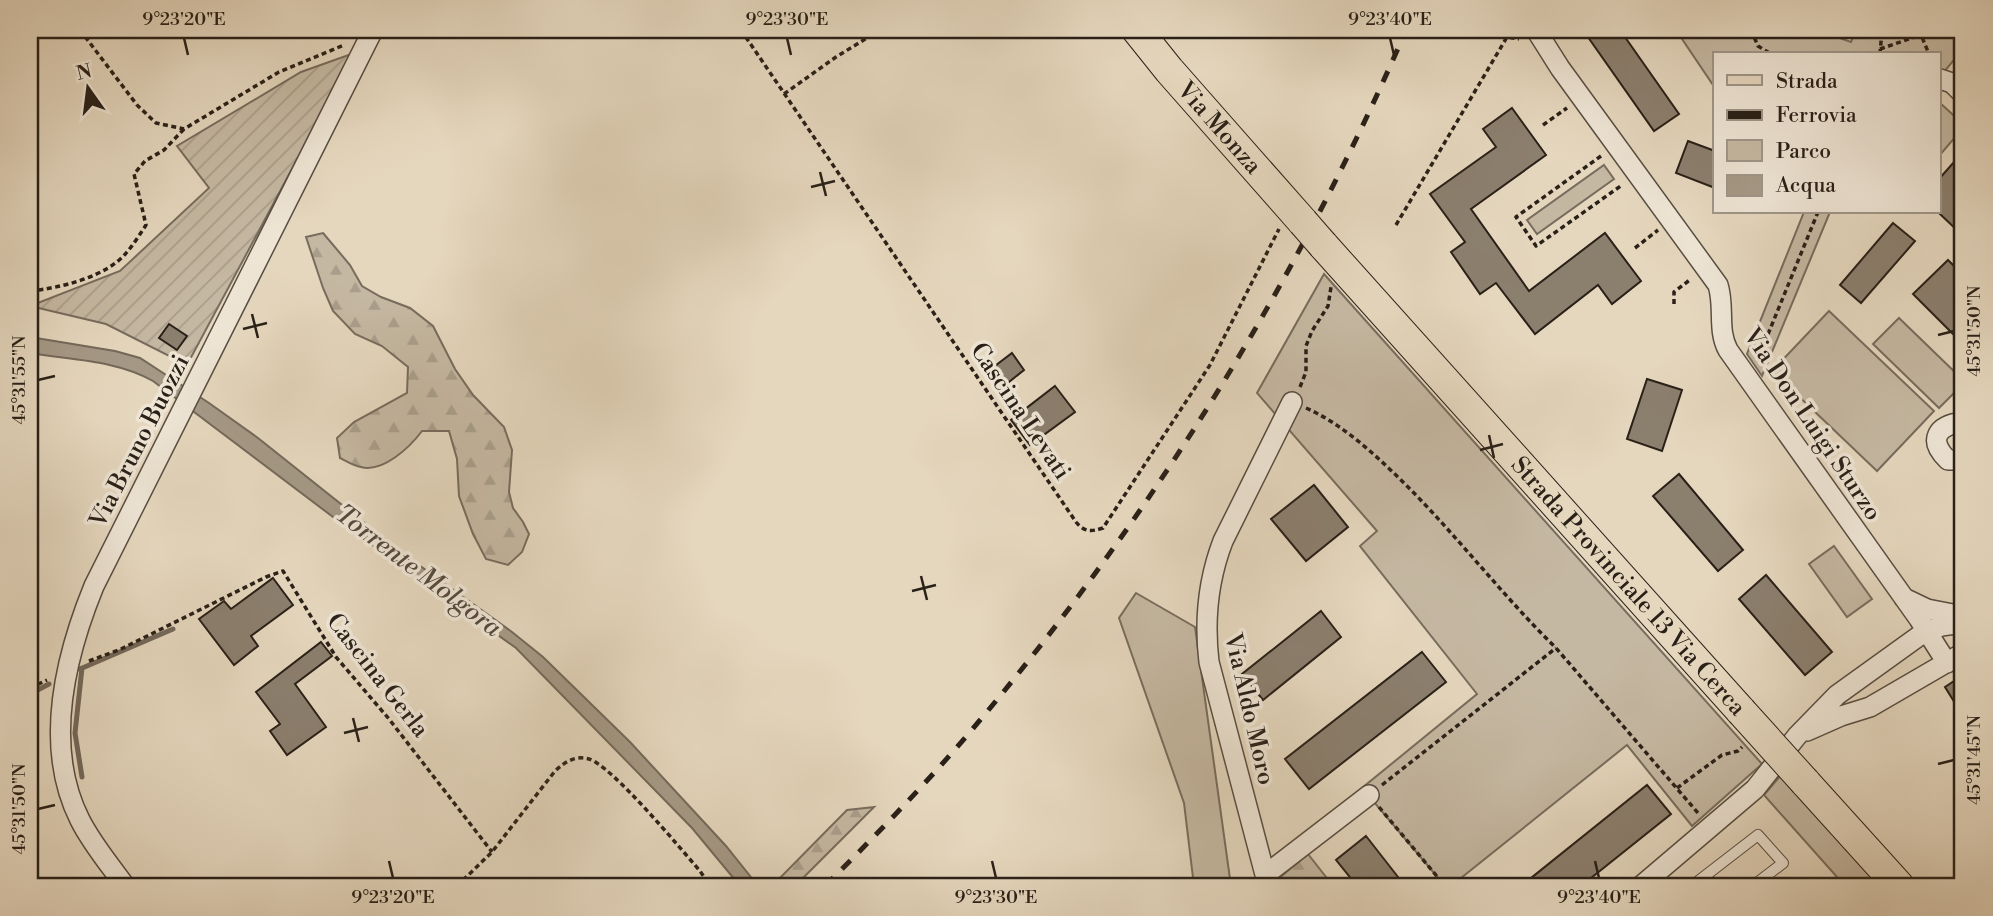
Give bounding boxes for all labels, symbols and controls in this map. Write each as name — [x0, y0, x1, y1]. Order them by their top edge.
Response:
text: 9°23'20"E — [142, 8, 226, 31]
text: 9°23'30"E — [745, 8, 829, 31]
text: 9°23'40"E — [1348, 8, 1432, 31]
north arrow — [52, 52, 122, 122]
legend — [1713, 52, 1940, 214]
text: N — [74, 59, 94, 86]
text: Strada — [1776, 69, 1838, 95]
street label: Via Monza — [1170, 75, 1268, 181]
text: Ferrovia — [1776, 103, 1857, 129]
text: Parco — [1776, 139, 1831, 165]
text: Acqua — [1775, 173, 1836, 199]
text: 45°31'50"N — [1963, 285, 1986, 376]
street label: Via Don Luigi Sturzo — [1736, 322, 1888, 527]
text: 45°31'55"N — [8, 335, 31, 424]
street label: Cascina Levati — [963, 337, 1077, 486]
street label: Via Bruno Buozzi — [83, 350, 196, 534]
street label: Strada Provinciale 13 Via Cerca — [1504, 451, 1753, 723]
water label: Torrente Molgora — [329, 498, 508, 644]
street label: Cascina Gerla — [319, 607, 436, 744]
street label: Via Aldo Moro — [1217, 629, 1281, 788]
text: 45°31'45"N — [1963, 715, 1986, 805]
text: 45°31'50"N — [8, 763, 31, 854]
text: 9°23'20"E — [351, 886, 435, 909]
text: 9°23'30"E — [954, 886, 1038, 909]
text: 9°23'40"E — [1557, 886, 1641, 909]

